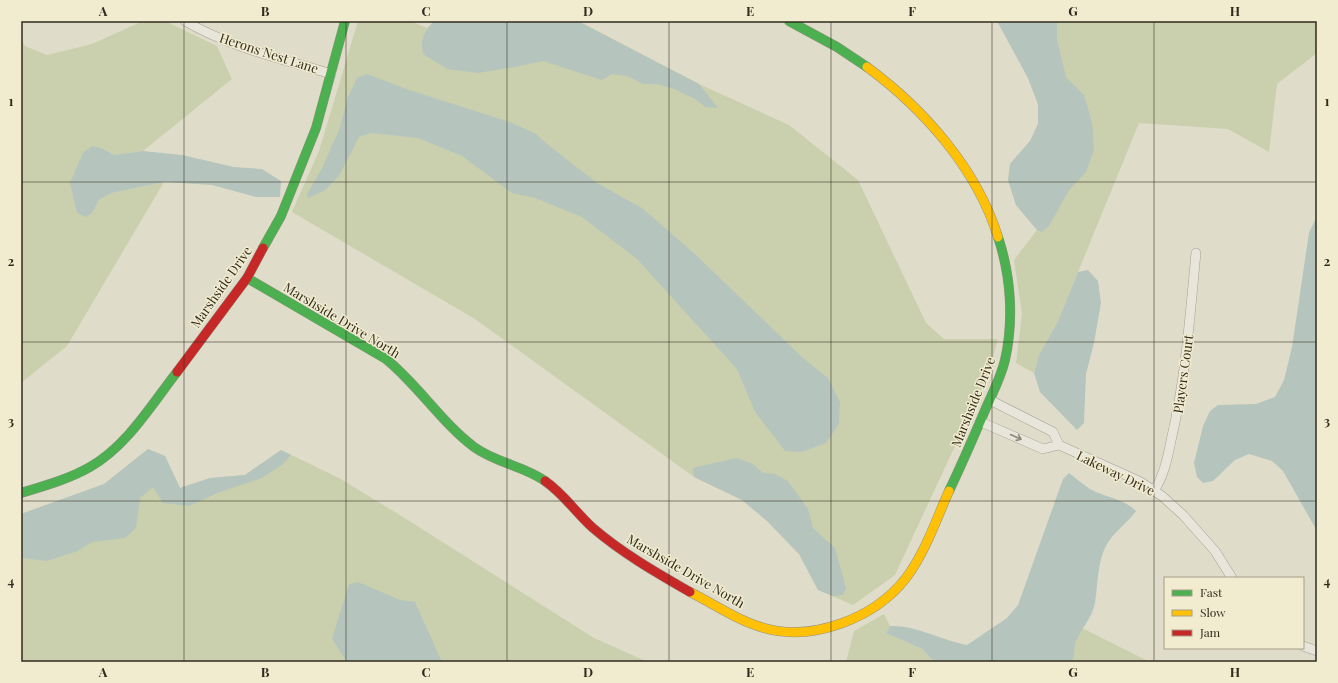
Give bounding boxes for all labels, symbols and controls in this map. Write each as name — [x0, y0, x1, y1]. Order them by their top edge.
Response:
text: A — [98, 2, 108, 19]
text: B — [261, 2, 270, 19]
text: C — [421, 2, 431, 19]
text: D — [583, 2, 593, 19]
text: E — [746, 2, 754, 19]
text: F — [908, 2, 916, 19]
text: G — [1068, 2, 1078, 19]
text: H — [1230, 2, 1240, 19]
street label: Herons Nest Lane — [218, 29, 321, 77]
text: 1 — [9, 92, 14, 109]
text: 1 — [1325, 92, 1330, 109]
street label: Marshside Drive — [186, 242, 255, 331]
text: 2 — [8, 252, 15, 269]
text: 2 — [1324, 252, 1331, 269]
street label: Marshside Drive North — [281, 278, 404, 361]
street label: Players Court — [1169, 333, 1197, 414]
street label: Marshside Drive — [947, 354, 999, 449]
text: 3 — [8, 412, 14, 429]
text: 3 — [1324, 412, 1330, 429]
one-way arrow — [1010, 434, 1022, 442]
street label: Lakeway Drive — [1074, 446, 1159, 499]
street label: Marshside Drive North — [624, 530, 748, 611]
text: 4 — [8, 572, 15, 589]
text: 4 — [1324, 572, 1331, 589]
legend — [1164, 577, 1304, 649]
text: Fast — [1200, 584, 1223, 600]
text: Slow — [1200, 604, 1226, 620]
text: Jam — [1199, 624, 1221, 640]
text: A — [98, 663, 108, 680]
text: B — [261, 663, 270, 680]
text: C — [421, 663, 431, 680]
text: D — [583, 663, 593, 680]
text: E — [746, 663, 754, 680]
text: F — [908, 663, 916, 680]
text: G — [1068, 663, 1078, 680]
text: H — [1230, 663, 1240, 680]

